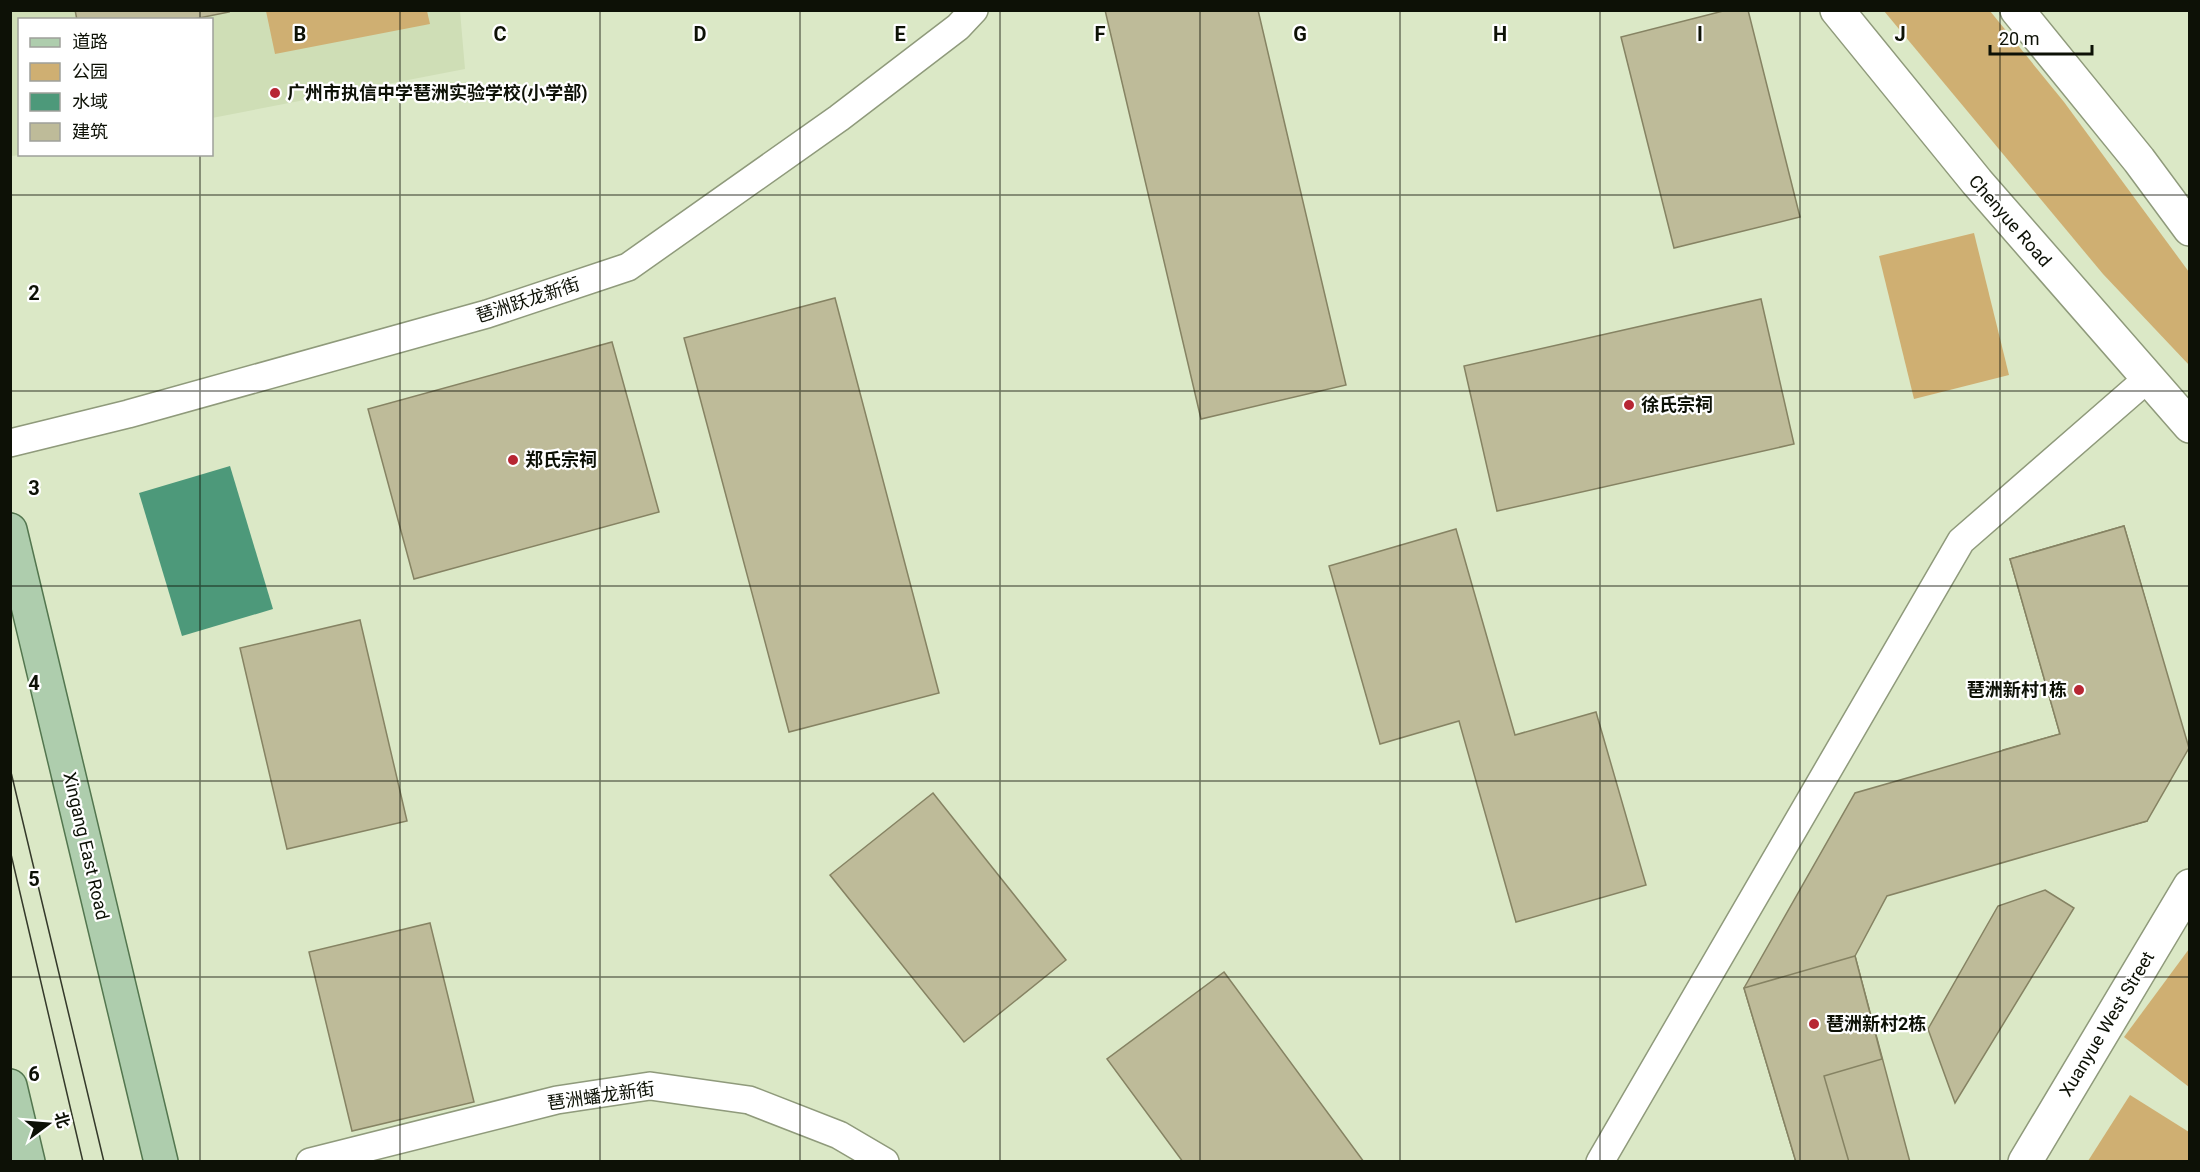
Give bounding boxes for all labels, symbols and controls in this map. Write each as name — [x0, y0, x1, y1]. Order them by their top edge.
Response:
legend — [18, 18, 213, 156]
scale bar — [1990, 18, 2092, 56]
text: B — [294, 22, 306, 46]
text: C — [493, 22, 507, 46]
text: D — [694, 22, 707, 46]
text: E — [894, 22, 906, 46]
text: F — [1095, 22, 1106, 46]
text: G — [1293, 22, 1307, 46]
text: H — [1493, 22, 1507, 46]
text: I — [1697, 22, 1703, 46]
text: J — [1894, 22, 1906, 46]
text: 20 m — [1999, 28, 2039, 49]
text: 道路 — [72, 31, 108, 52]
text: 公园 — [72, 61, 108, 82]
place label: 广州市执信中学琶洲实验学校(小学部) — [287, 82, 588, 104]
marker: 广州市执信中学琶洲实验学校(小学部) — [268, 86, 282, 100]
text: 水域 — [72, 91, 108, 112]
text: 建筑 — [72, 121, 108, 142]
street label: Chenyue Road — [1965, 170, 2056, 271]
street label: 琶洲跃龙新街 — [473, 273, 582, 326]
text: 2 — [28, 281, 40, 305]
place label: 徐氏宗祠 — [1641, 394, 1713, 415]
marker: 徐氏宗祠 — [1622, 398, 1636, 412]
place label: 郑氏宗祠 — [525, 449, 597, 470]
marker: 郑氏宗祠 — [506, 453, 520, 467]
text: 3 — [28, 476, 40, 500]
text: 4 — [28, 671, 40, 695]
place label: 琶洲新村1栋 — [1967, 679, 2067, 700]
marker: 琶洲新村1栋 — [2072, 683, 2086, 697]
street label: Xingang East Road — [59, 770, 114, 922]
text: 5 — [28, 867, 40, 891]
street label: Xuanyue West Street — [2055, 947, 2158, 1100]
place label: 琶洲新村2栋 — [1826, 1013, 1926, 1034]
marker: 琶洲新村2栋 — [1807, 1017, 1821, 1031]
text: 6 — [28, 1062, 40, 1086]
street label: 琶洲蟠龙新街 — [546, 1078, 656, 1113]
north arrow — [18, 1094, 78, 1154]
text: 北 — [51, 1110, 73, 1130]

